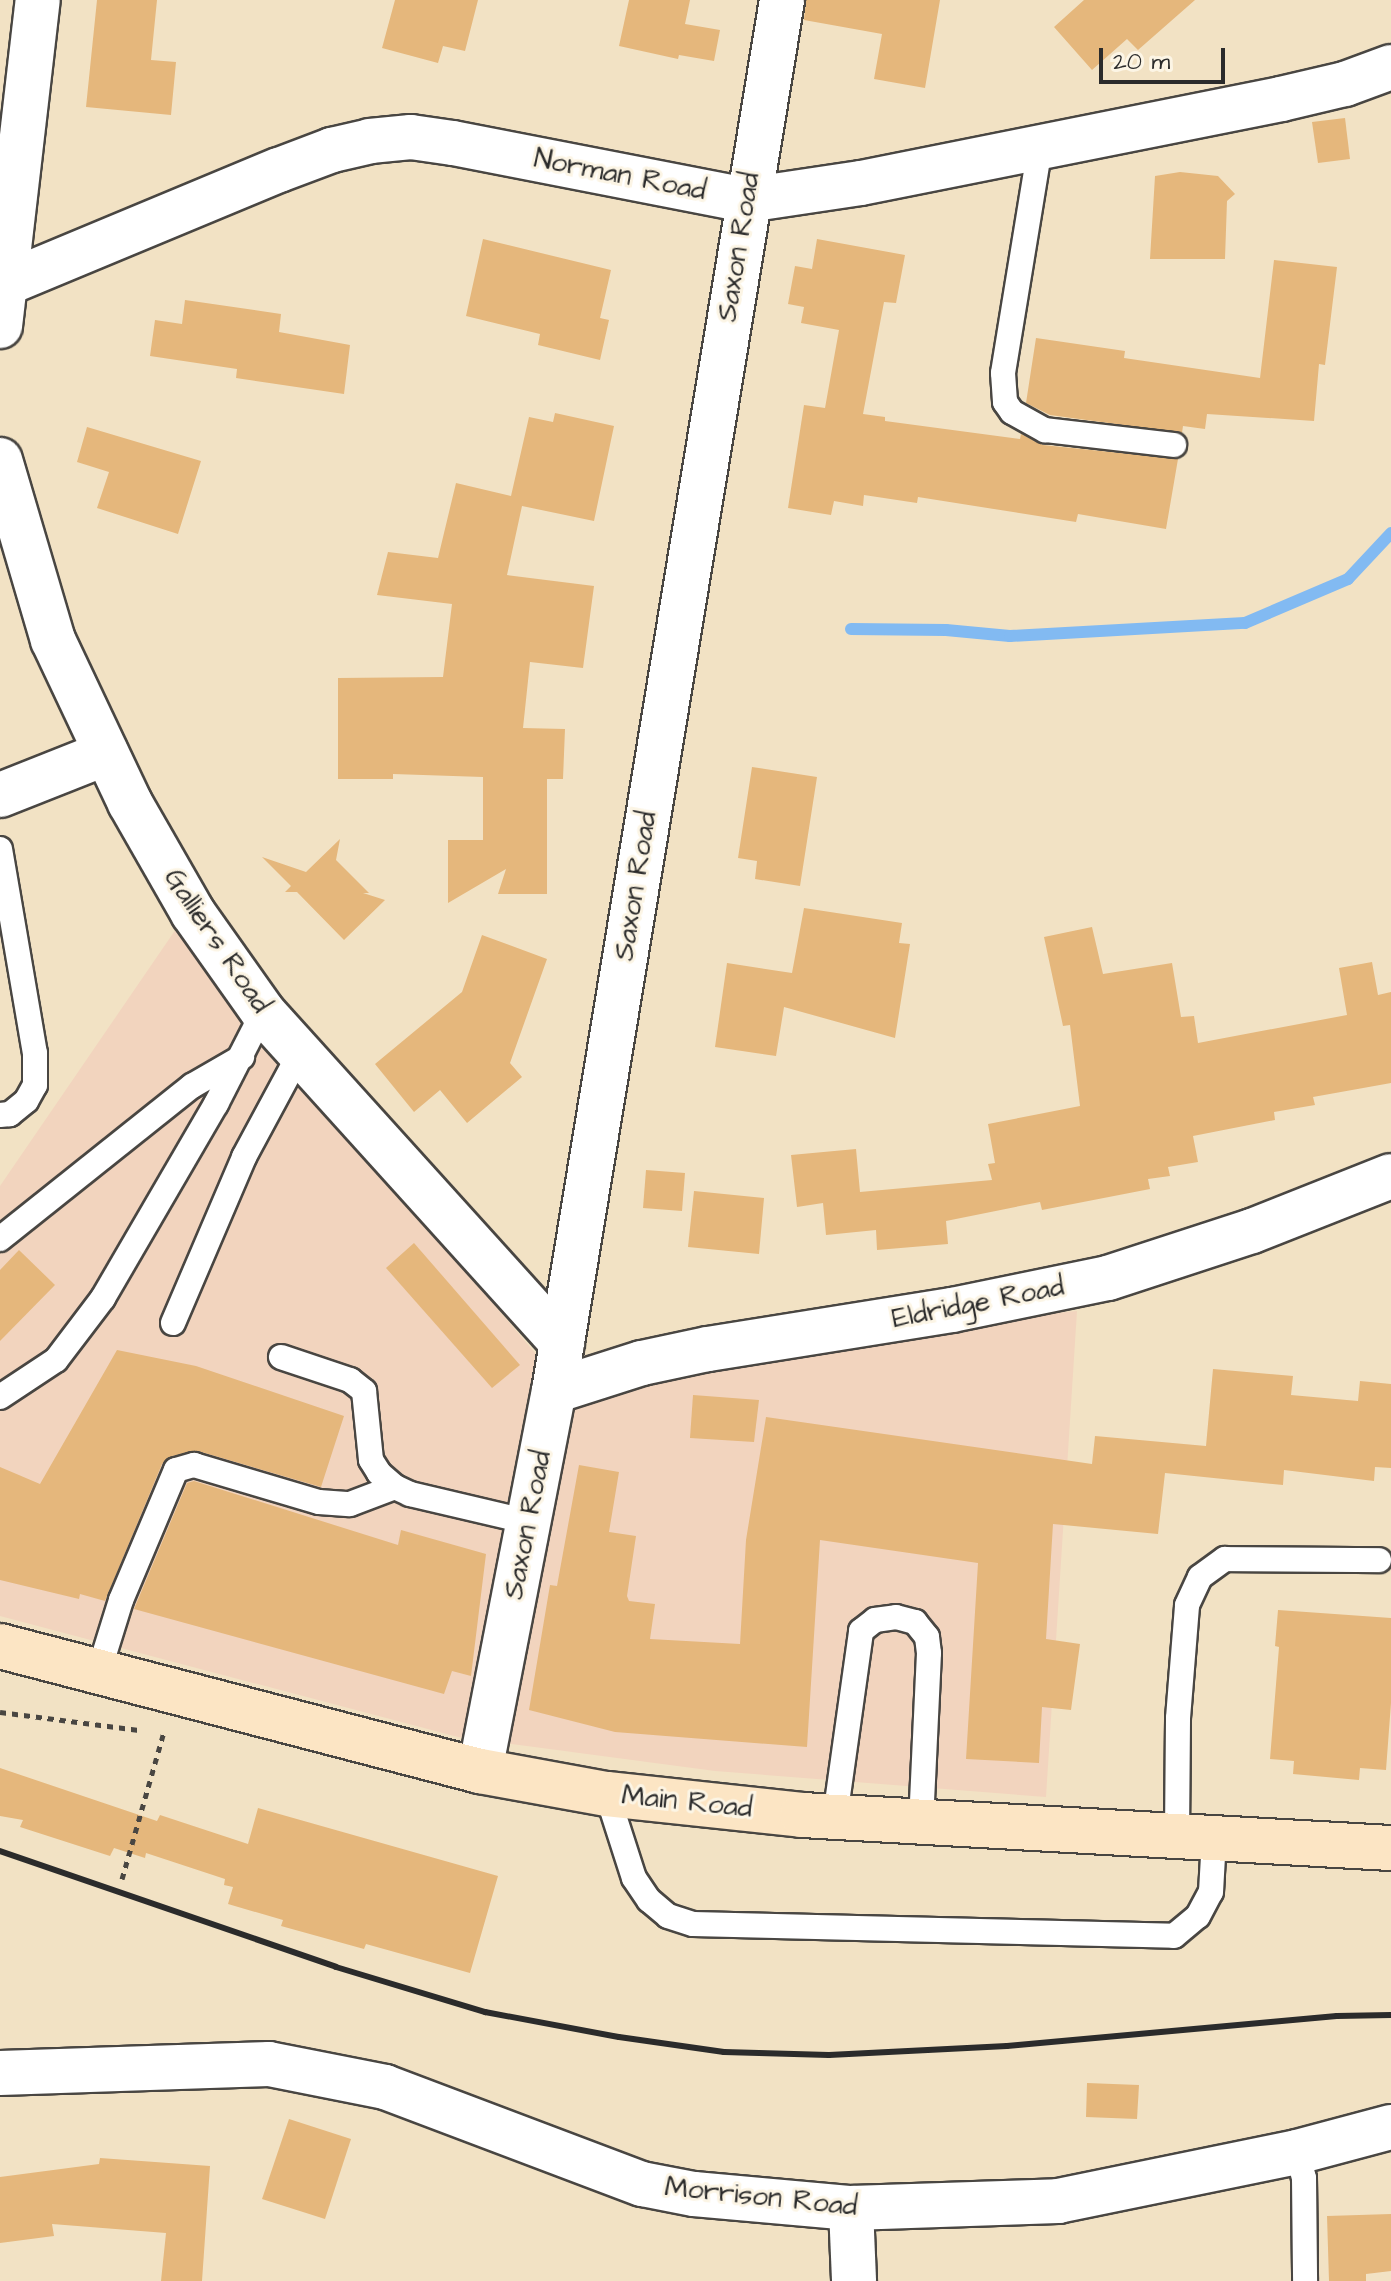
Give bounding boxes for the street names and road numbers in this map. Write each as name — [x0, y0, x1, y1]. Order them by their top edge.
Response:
street label: Norman Road — [531, 142, 709, 208]
street label: Saxon Road — [711, 170, 767, 324]
street label: Saxon Road — [608, 809, 664, 963]
street label: Galliers Road — [156, 862, 278, 1020]
street label: Eldridge Road — [889, 1270, 1067, 1336]
street label: Saxon Road — [497, 1448, 559, 1602]
street label: Main Road — [620, 1778, 754, 1826]
street label: Morrison Road — [663, 2170, 859, 2224]

